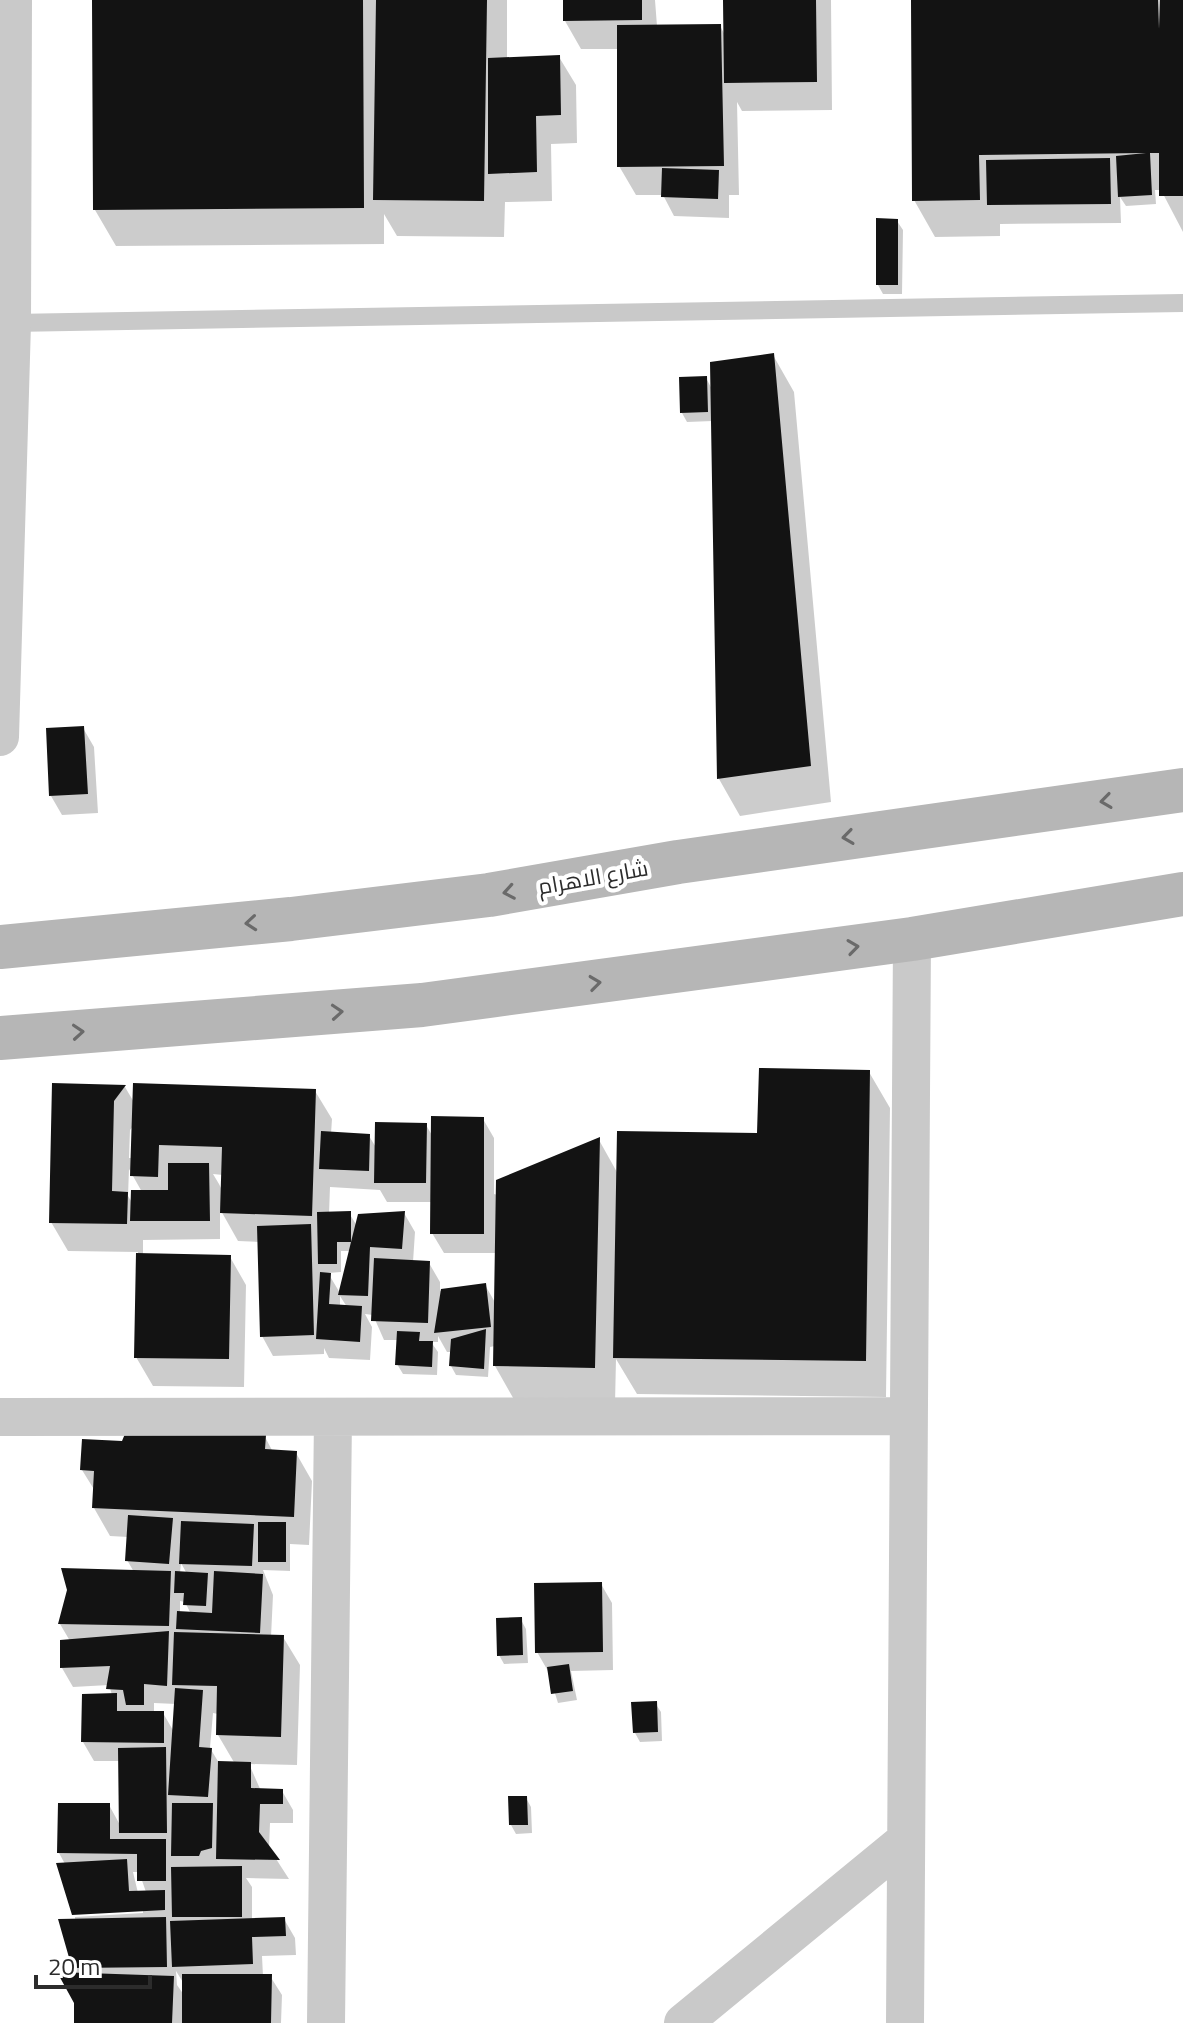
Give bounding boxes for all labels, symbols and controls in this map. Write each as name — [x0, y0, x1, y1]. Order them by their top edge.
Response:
one-way arrow — [1099, 792, 1113, 809]
one-way arrow — [841, 828, 855, 845]
street label: شارع الاهرام — [535, 851, 651, 903]
one-way arrow — [502, 882, 515, 899]
one-way arrow — [244, 914, 257, 931]
one-way arrow — [847, 939, 860, 956]
one-way arrow — [589, 974, 602, 991]
one-way arrow — [331, 1004, 344, 1021]
one-way arrow — [72, 1024, 85, 1041]
scale bar — [36, 1939, 150, 1989]
text: 20 m — [48, 1948, 100, 1984]

